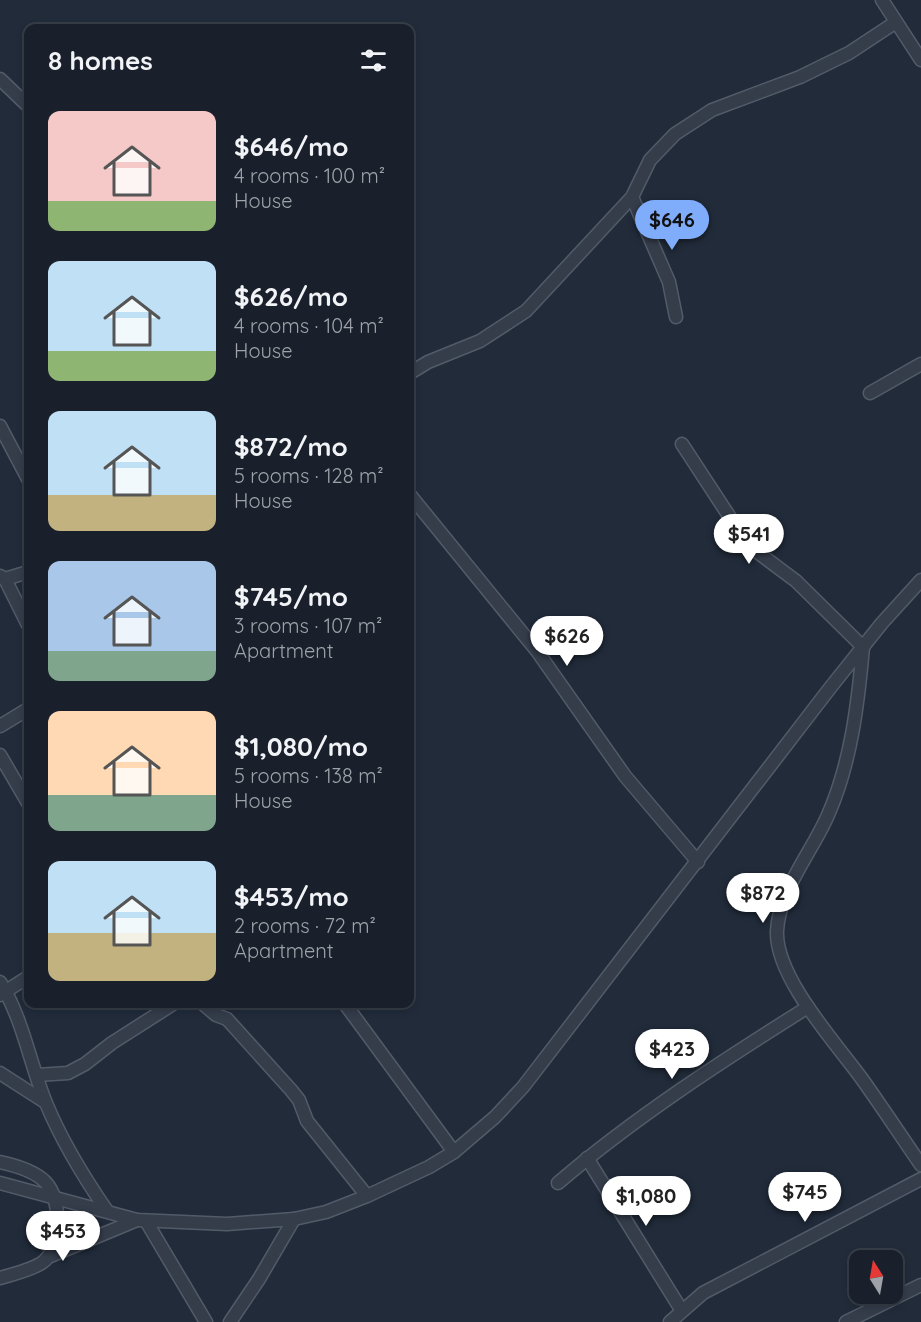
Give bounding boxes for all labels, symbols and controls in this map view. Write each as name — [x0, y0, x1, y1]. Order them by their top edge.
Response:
text: 8 homes — [48, 44, 153, 77]
icon: filters — [357, 44, 390, 77]
text: $646/mo — [234, 130, 349, 163]
icon: home — [96, 135, 168, 207]
text: 4 rooms · 100 m² — [234, 163, 385, 188]
text: House — [234, 188, 293, 213]
pin: $646 — [636, 200, 708, 251]
text: $646 — [649, 207, 695, 232]
text: $626/mo — [234, 280, 348, 313]
icon: home — [96, 285, 168, 357]
text: 4 rooms · 104 m² — [234, 313, 384, 338]
text: House — [234, 338, 293, 363]
text: $872/mo — [234, 430, 348, 463]
icon: home — [96, 435, 168, 507]
text: 5 rooms · 128 m² — [234, 463, 384, 488]
text: House — [234, 488, 293, 513]
pin: $541 — [713, 514, 785, 565]
text: $541 — [728, 521, 770, 546]
text: $745/mo — [234, 580, 348, 613]
icon: home — [96, 585, 168, 657]
text: 3 rooms · 107 m² — [234, 613, 382, 638]
pin: $626 — [531, 616, 603, 667]
text: $626 — [544, 623, 590, 648]
text: Apartment — [234, 638, 334, 663]
text: $1,080/mo — [234, 730, 368, 763]
icon: home — [96, 735, 168, 807]
text: 5 rooms · 138 m² — [234, 763, 383, 788]
text: House — [234, 788, 293, 813]
pin: $872 — [727, 873, 799, 924]
text: $453/mo — [234, 880, 349, 913]
text: $872 — [740, 880, 786, 905]
icon: home — [96, 885, 168, 957]
text: 2 rooms · 72 m² — [234, 913, 376, 938]
text: Apartment — [234, 938, 334, 963]
pin: $423 — [636, 1029, 708, 1080]
text: $423 — [649, 1036, 695, 1061]
pin: $745 — [769, 1172, 841, 1223]
pin: $1,080 — [597, 1176, 695, 1227]
text: $745 — [782, 1179, 828, 1204]
text: $1,080 — [616, 1183, 676, 1208]
pin: $453 — [27, 1211, 99, 1262]
text: $453 — [40, 1218, 86, 1243]
north arrow — [849, 1250, 903, 1304]
map controls — [849, 1250, 903, 1304]

